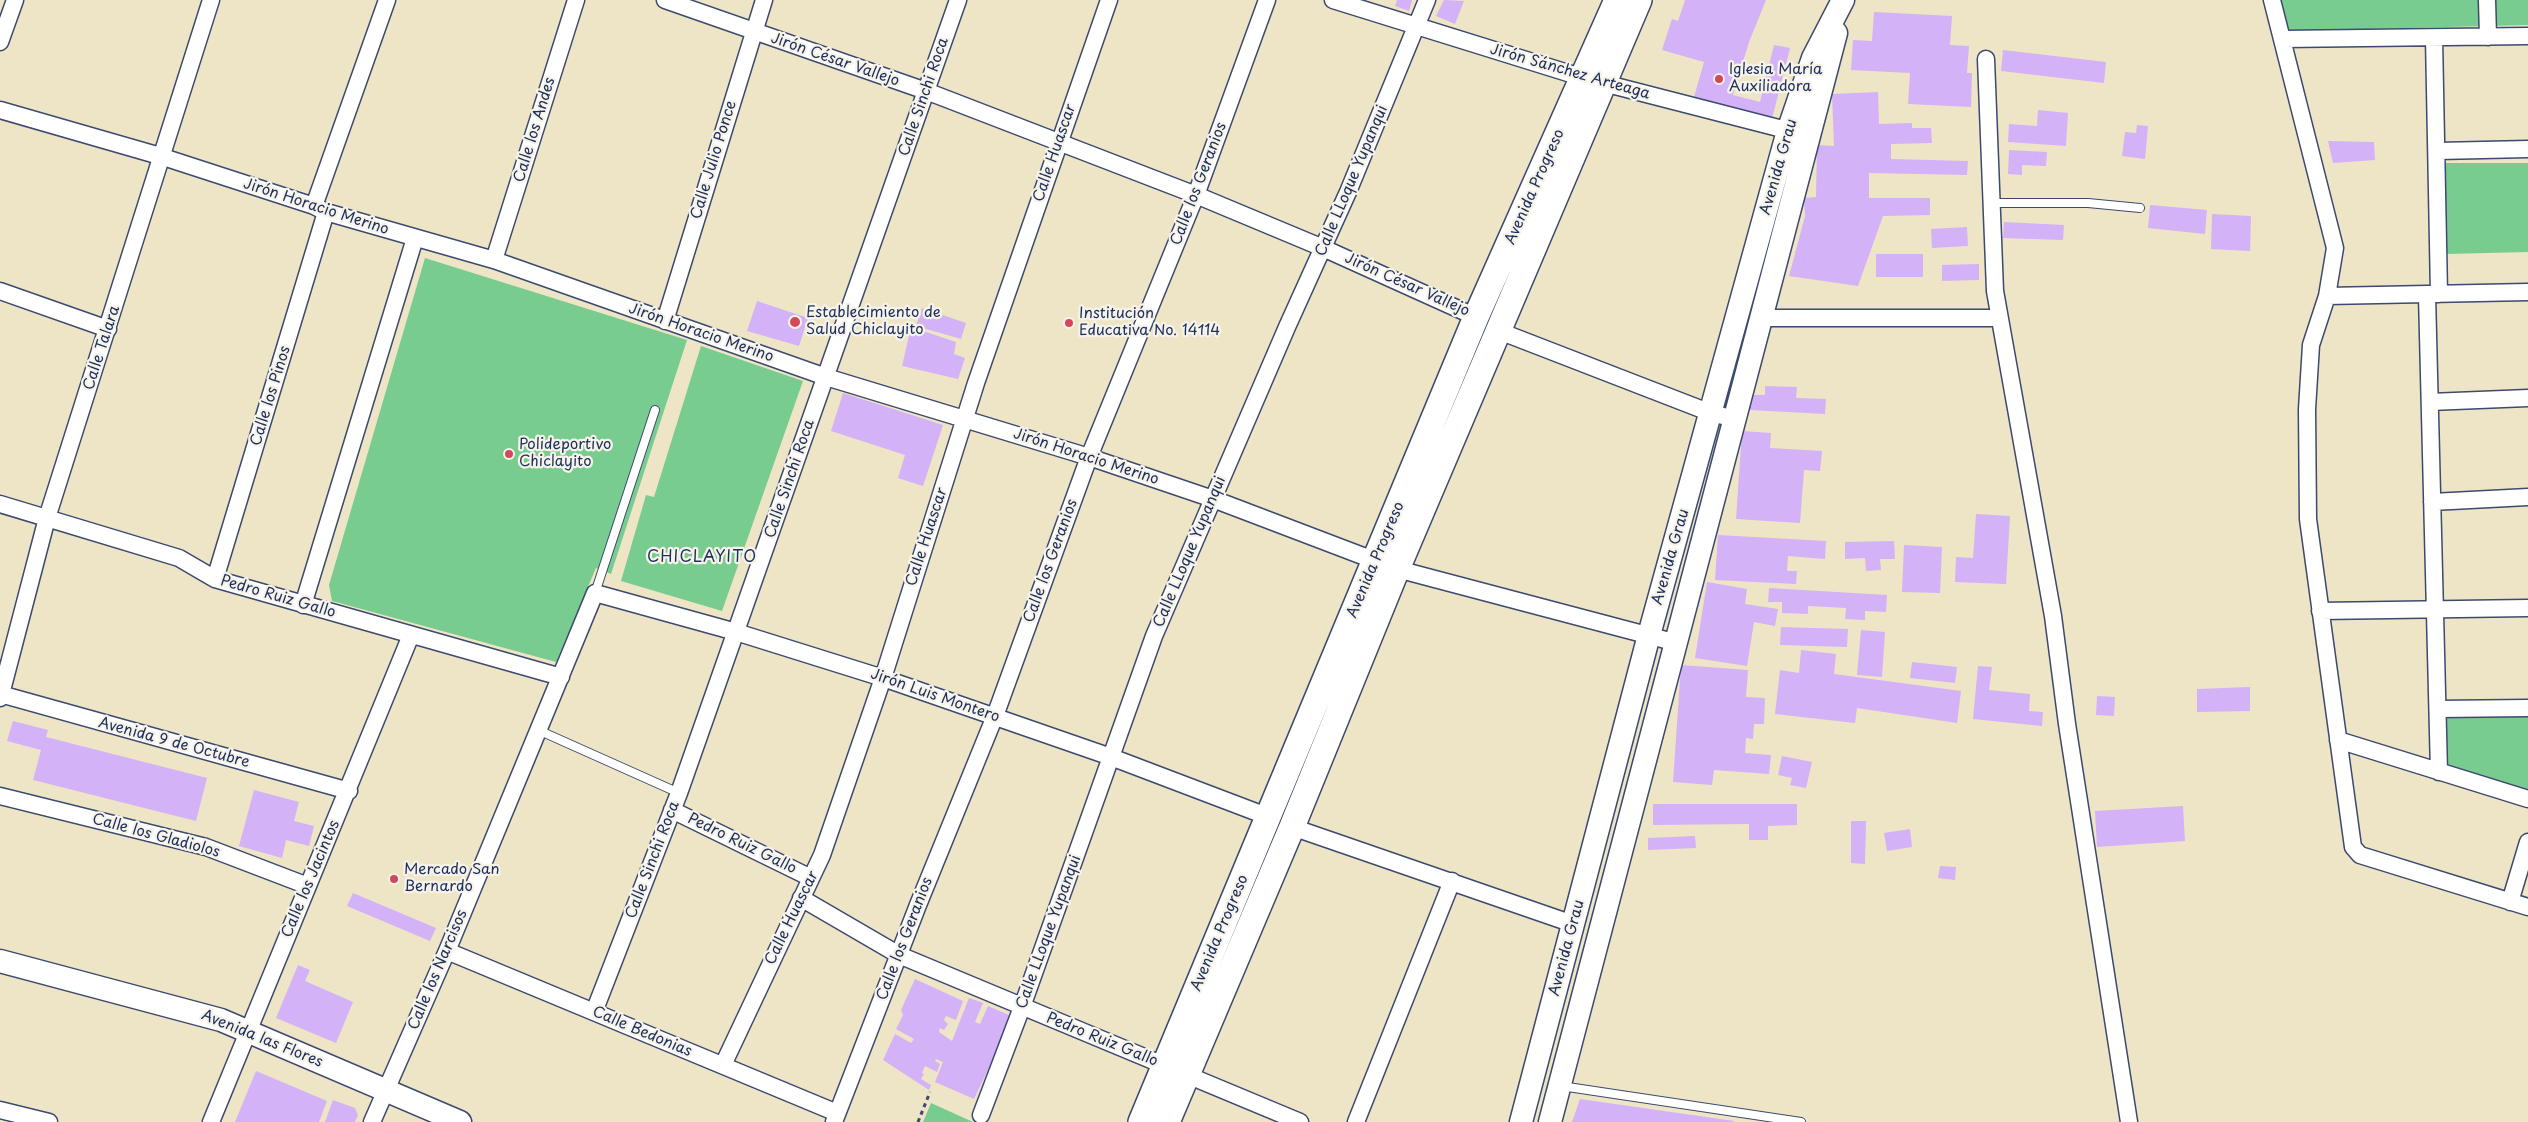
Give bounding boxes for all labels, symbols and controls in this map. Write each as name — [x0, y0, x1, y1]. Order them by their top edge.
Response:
street label: Jirón César Vallejo — [768, 30, 902, 90]
street label: Calle Sinchi Roca — [895, 35, 953, 159]
street label: Jirón Sánchez Arteaga — [1488, 41, 1652, 103]
place label: Iglesia María Auxiliadora — [1729, 61, 1823, 96]
marker: Iglesia María Auxiliadora — [1713, 73, 1725, 85]
street label: Calle los Andes — [510, 75, 560, 185]
street label: Calle Julio Ponce — [687, 99, 741, 221]
street label: Calle Huascar — [1030, 102, 1080, 204]
street label: Calle LLoque Yupanqui — [1312, 103, 1392, 259]
street label: Avenida Grau — [1757, 117, 1801, 217]
street label: Calle los Geranios — [1167, 120, 1231, 248]
street label: Avenida Progreso — [1501, 126, 1569, 248]
street label: Jirón Horacio Merino — [241, 175, 391, 239]
street label: Jirón César Vallejo — [1342, 249, 1472, 321]
street label: Jirón Horacio Merino — [626, 300, 776, 366]
street label: Calle Talara — [80, 304, 124, 392]
place label: Establecimiento de Salud Chiclayito — [806, 304, 941, 339]
place label: Institución Educativa No. 14114 — [1079, 305, 1220, 340]
marker: Establecimiento de Salud Chiclayito — [788, 315, 802, 329]
marker: Institución Educativa No. 14114 — [1063, 317, 1075, 329]
street label: Calle los Pinos — [247, 344, 295, 448]
street label: Calle Sinchi Roca — [761, 417, 819, 541]
street label: Jirón Horacio Merino — [1011, 425, 1161, 489]
place label: Polideportivo Chiclayito — [519, 436, 611, 471]
marker: Polideportivo Chiclayito — [503, 448, 515, 460]
street label: Calle LLoque Yupanqui — [1150, 474, 1230, 630]
street label: Calle Huascar — [903, 486, 951, 588]
street label: Calle los Geranios — [1020, 497, 1082, 625]
street label: Avenida Progreso — [1343, 499, 1409, 621]
street label: Avenida Grau — [1649, 507, 1693, 607]
district label: CHICLAYITO — [646, 548, 758, 568]
street label: Pedro Ruiz Gallo — [218, 572, 338, 622]
street label: Jirón Luis Montero — [868, 665, 1002, 727]
street label: Avenida 9 de Octubre — [97, 714, 251, 772]
street label: Calle Sinchi Roca — [622, 799, 684, 921]
street label: Calle los Gladiolos — [90, 810, 222, 862]
street label: Pedro Ruiz Gallo — [685, 810, 799, 878]
street label: Calle los Jacintos — [278, 818, 344, 940]
street label: Calle LLoque Yupanqui — [1013, 853, 1085, 1011]
place label: Mercado San Bernardo — [404, 861, 499, 896]
street label: Calle Huascar — [761, 868, 823, 968]
street label: Avenida Progreso — [1187, 872, 1253, 994]
marker: Mercado San Bernardo — [388, 873, 400, 885]
street label: Calle los Geranios — [873, 875, 937, 1003]
street label: Avenida Grau — [1546, 898, 1588, 998]
street label: Calle los Narcisos — [405, 907, 471, 1033]
street label: Calle Bedonias — [590, 1003, 694, 1061]
street label: Avenida las Flores — [199, 1006, 325, 1072]
street label: Pedro Ruiz Gallo — [1044, 1009, 1160, 1071]

